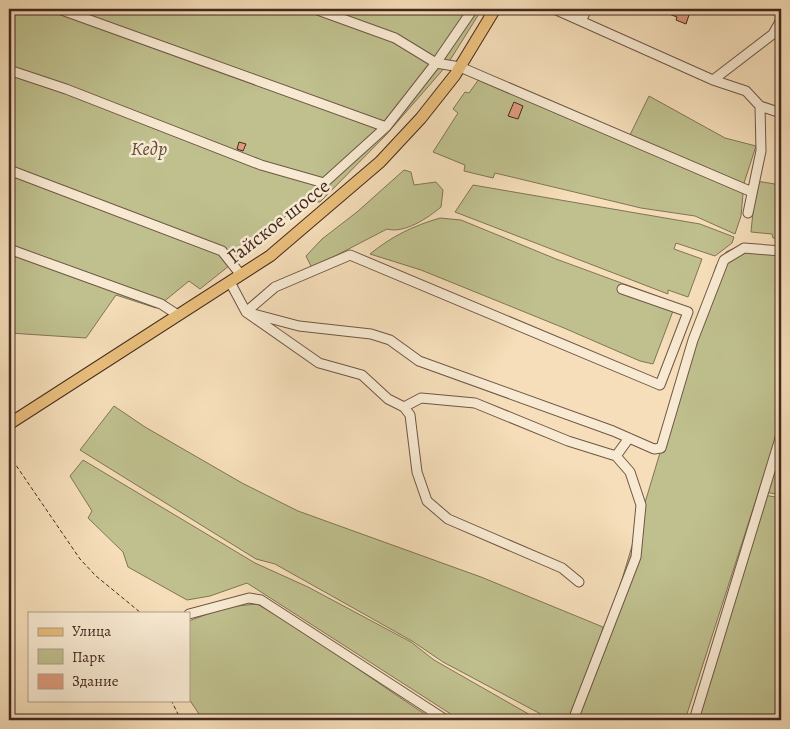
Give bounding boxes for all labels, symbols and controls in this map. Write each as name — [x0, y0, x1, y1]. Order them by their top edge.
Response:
park label: Кедр — [131, 135, 167, 162]
street label: Гайское шоссе — [221, 173, 335, 270]
legend — [28, 612, 190, 702]
text: Улица — [72, 621, 111, 641]
text: Парк — [72, 647, 105, 667]
text: Здание — [72, 671, 119, 691]

